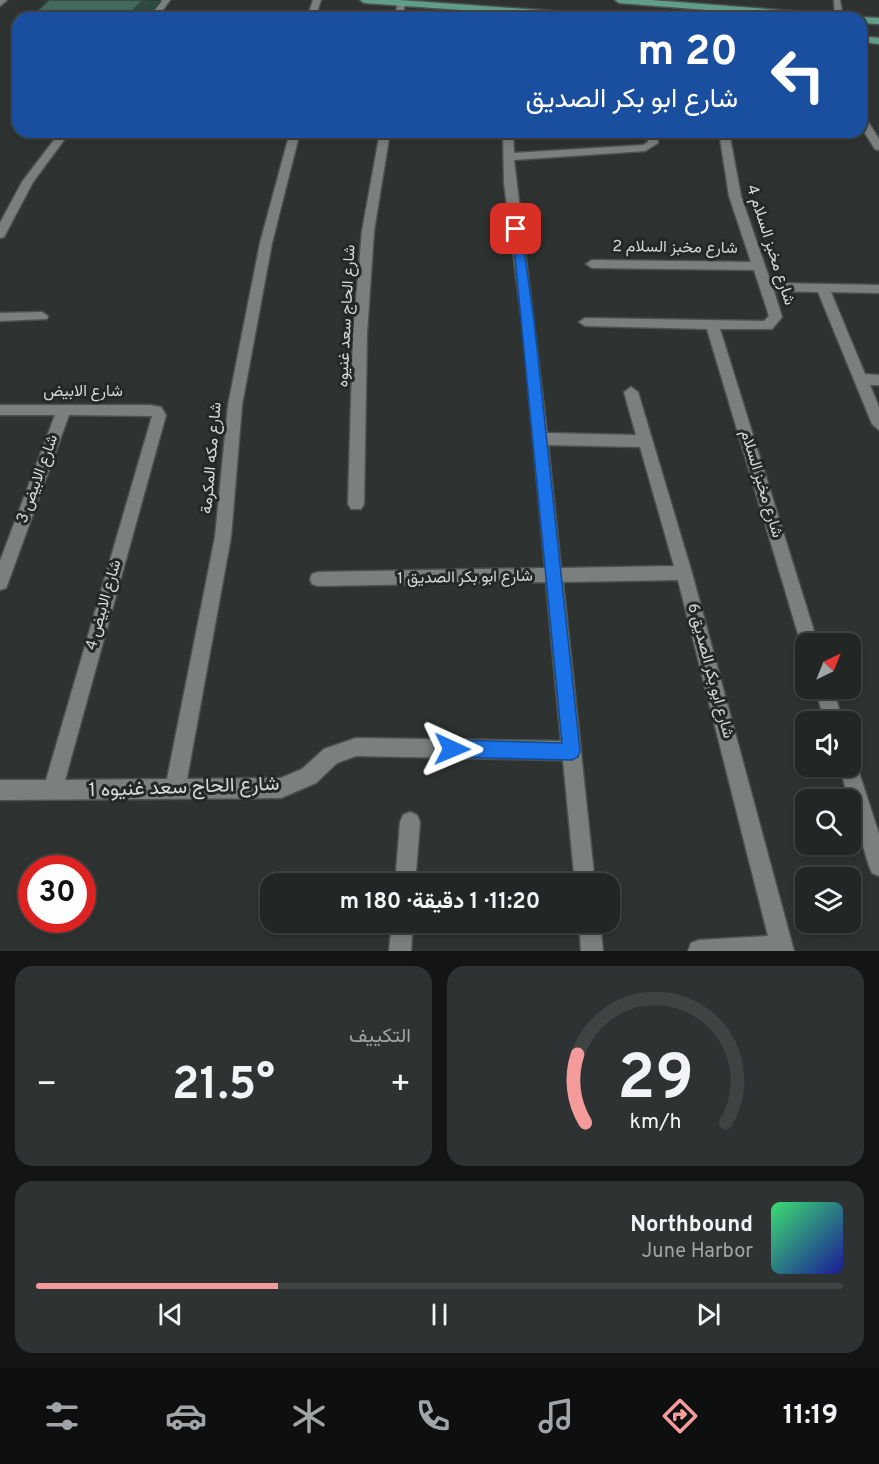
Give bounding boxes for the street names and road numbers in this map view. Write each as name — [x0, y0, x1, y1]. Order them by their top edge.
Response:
street label: شارع مخبز السلام 4 — [741, 182, 799, 308]
street label: شارع مخبز السلام 2 — [612, 237, 738, 259]
street label: شارع الحاج سعد غنيوه — [333, 244, 361, 388]
street label: شارع الابيض — [43, 382, 123, 402]
street label: شارع مكه المكرمة — [197, 401, 227, 515]
street label: شارع مخبز السلام — [735, 428, 787, 540]
street label: شارع الابيض 3 — [13, 432, 63, 526]
street label: شارع الابيض 4 — [82, 557, 126, 653]
street label: شارع ابو بكر الصديق 1 — [397, 567, 533, 589]
street label: شارع ابو بكر الصديق 6 — [682, 601, 738, 741]
street label: شارع الحاج سعد غنيوه 1 — [88, 772, 280, 804]

